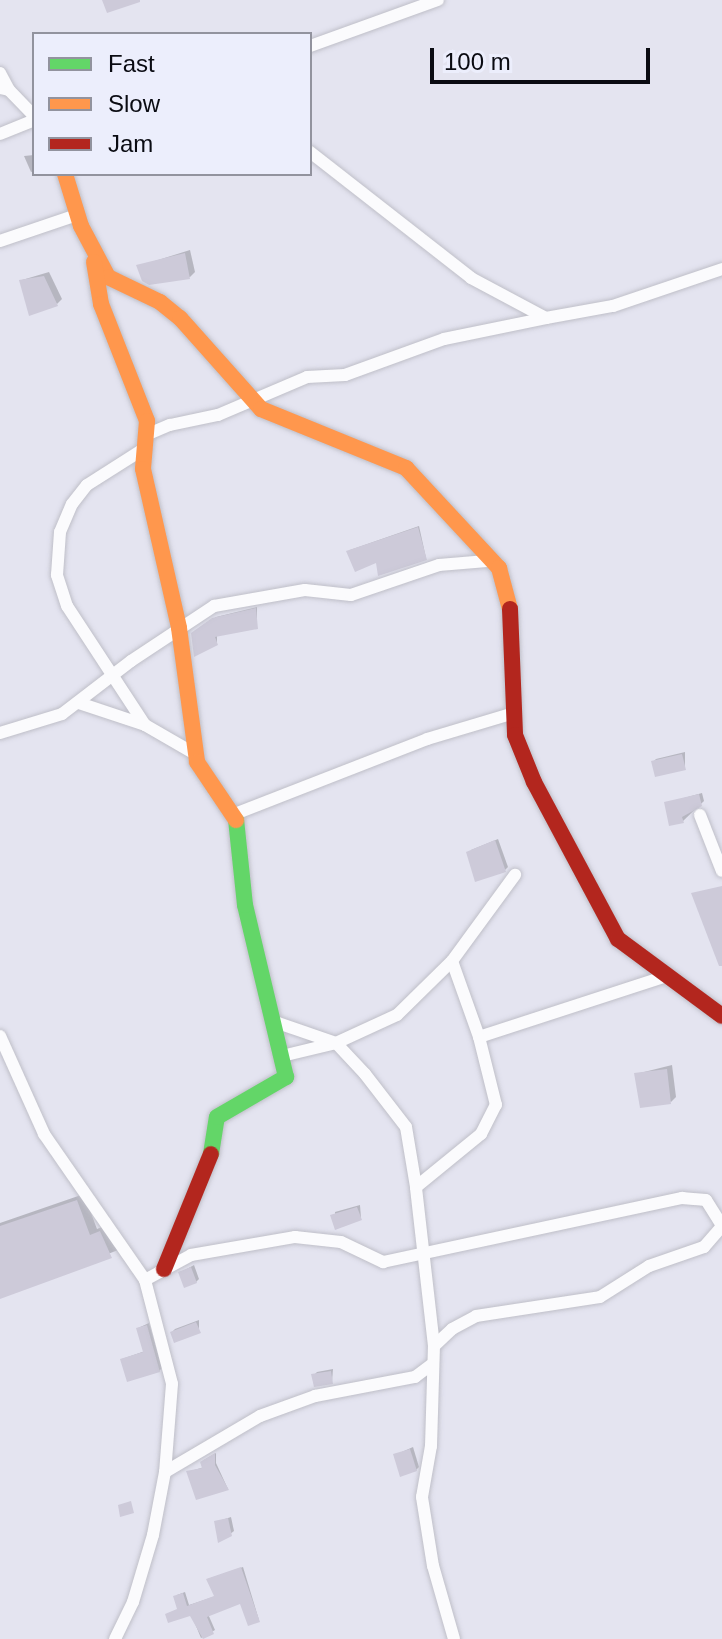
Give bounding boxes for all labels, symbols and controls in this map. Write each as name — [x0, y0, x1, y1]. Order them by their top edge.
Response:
legend — [32, 32, 312, 176]
scale bar — [434, 32, 654, 82]
text: 100 m — [444, 48, 511, 75]
text: Fast — [108, 50, 155, 77]
text: Slow — [108, 90, 160, 117]
text: Jam — [108, 130, 153, 157]

